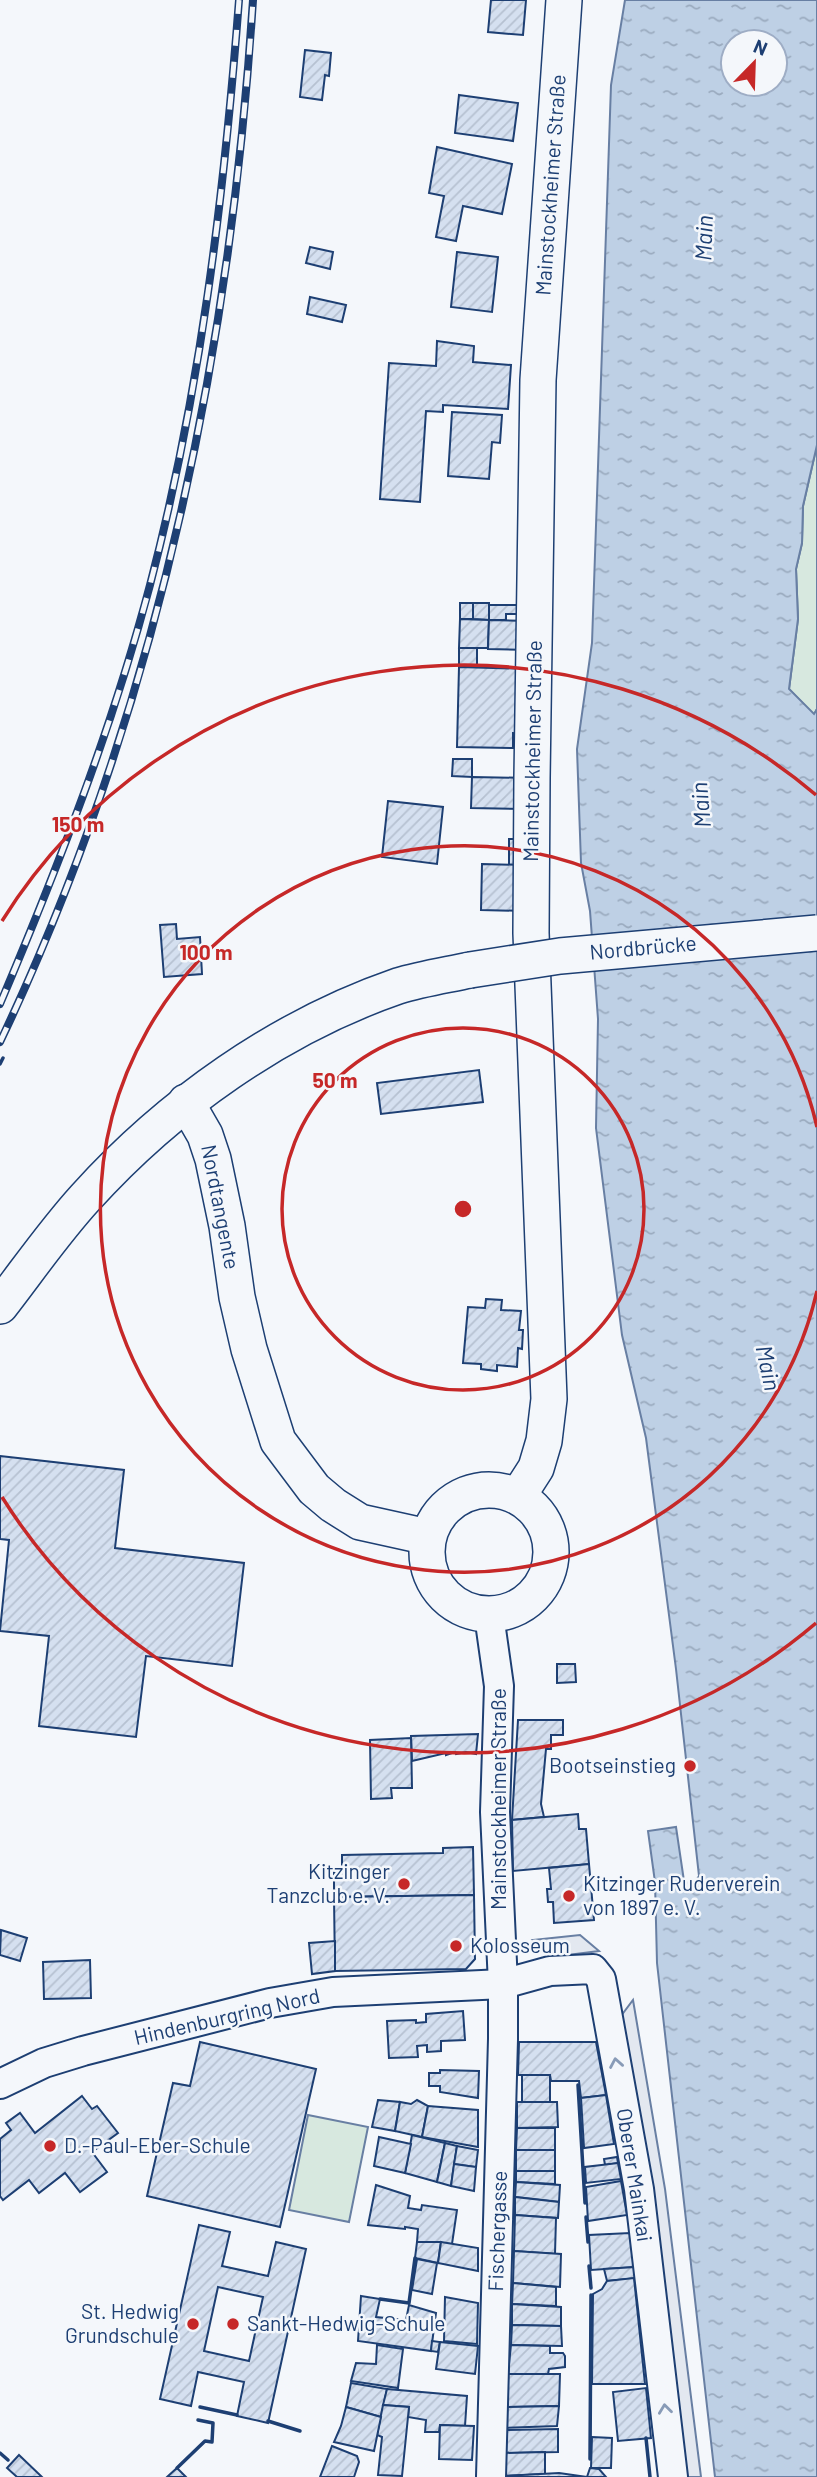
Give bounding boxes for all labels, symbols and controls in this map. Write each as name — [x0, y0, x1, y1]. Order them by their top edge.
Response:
north arrow — [719, 28, 789, 98]
text: N — [751, 34, 771, 60]
street label: Mainstockheimer Straße — [529, 73, 570, 296]
water label: Main — [688, 215, 718, 261]
street label: Mainstockheimer Straße — [517, 640, 546, 862]
water label: Main — [684, 781, 716, 829]
text: 150 m — [52, 811, 104, 836]
street label: Nordbrücke — [588, 929, 697, 964]
text: 100 m — [179, 939, 233, 964]
text: 50 m — [312, 1067, 358, 1092]
street label: Nordtangente — [197, 1142, 246, 1271]
centre of rings — [451, 1197, 475, 1221]
water label: Main — [751, 1342, 787, 1393]
street label: Mainstockheimer Straße — [485, 1688, 510, 1910]
place label: Bootseinstieg — [549, 1752, 676, 1777]
marker: Bootseinstieg — [682, 1758, 698, 1774]
place label: Kitzinger Tanzclub e. V. — [267, 1858, 390, 1907]
place label: Kitzinger Ruderverein von 1897 e. V. — [583, 1870, 780, 1919]
marker: Kitzinger Tanzclub e. V. — [396, 1876, 412, 1892]
marker: Kitzinger Ruderverein von 1897 e. V. — [561, 1888, 577, 1904]
place label: Kolosseum — [470, 1932, 570, 1957]
marker: Kolosseum — [448, 1938, 464, 1954]
street label: Hindenburgring Nord — [131, 1982, 322, 2049]
one-way arrow — [609, 2057, 624, 2069]
street label: Oberer Mainkai — [613, 2106, 658, 2243]
place label: D.-Paul-Eber-Schule — [64, 2132, 251, 2157]
marker: D.-Paul-Eber-Schule — [42, 2138, 58, 2154]
street label: Fischergasse — [482, 2170, 511, 2292]
place label: St. Hedwig Grundschule — [65, 2298, 179, 2347]
place label: Sankt-Hedwig-Schule — [247, 2310, 446, 2335]
marker: St. Hedwig Grundschule — [185, 2316, 201, 2332]
marker: Sankt-Hedwig-Schule — [225, 2316, 241, 2332]
one-way arrow — [658, 2403, 673, 2415]

